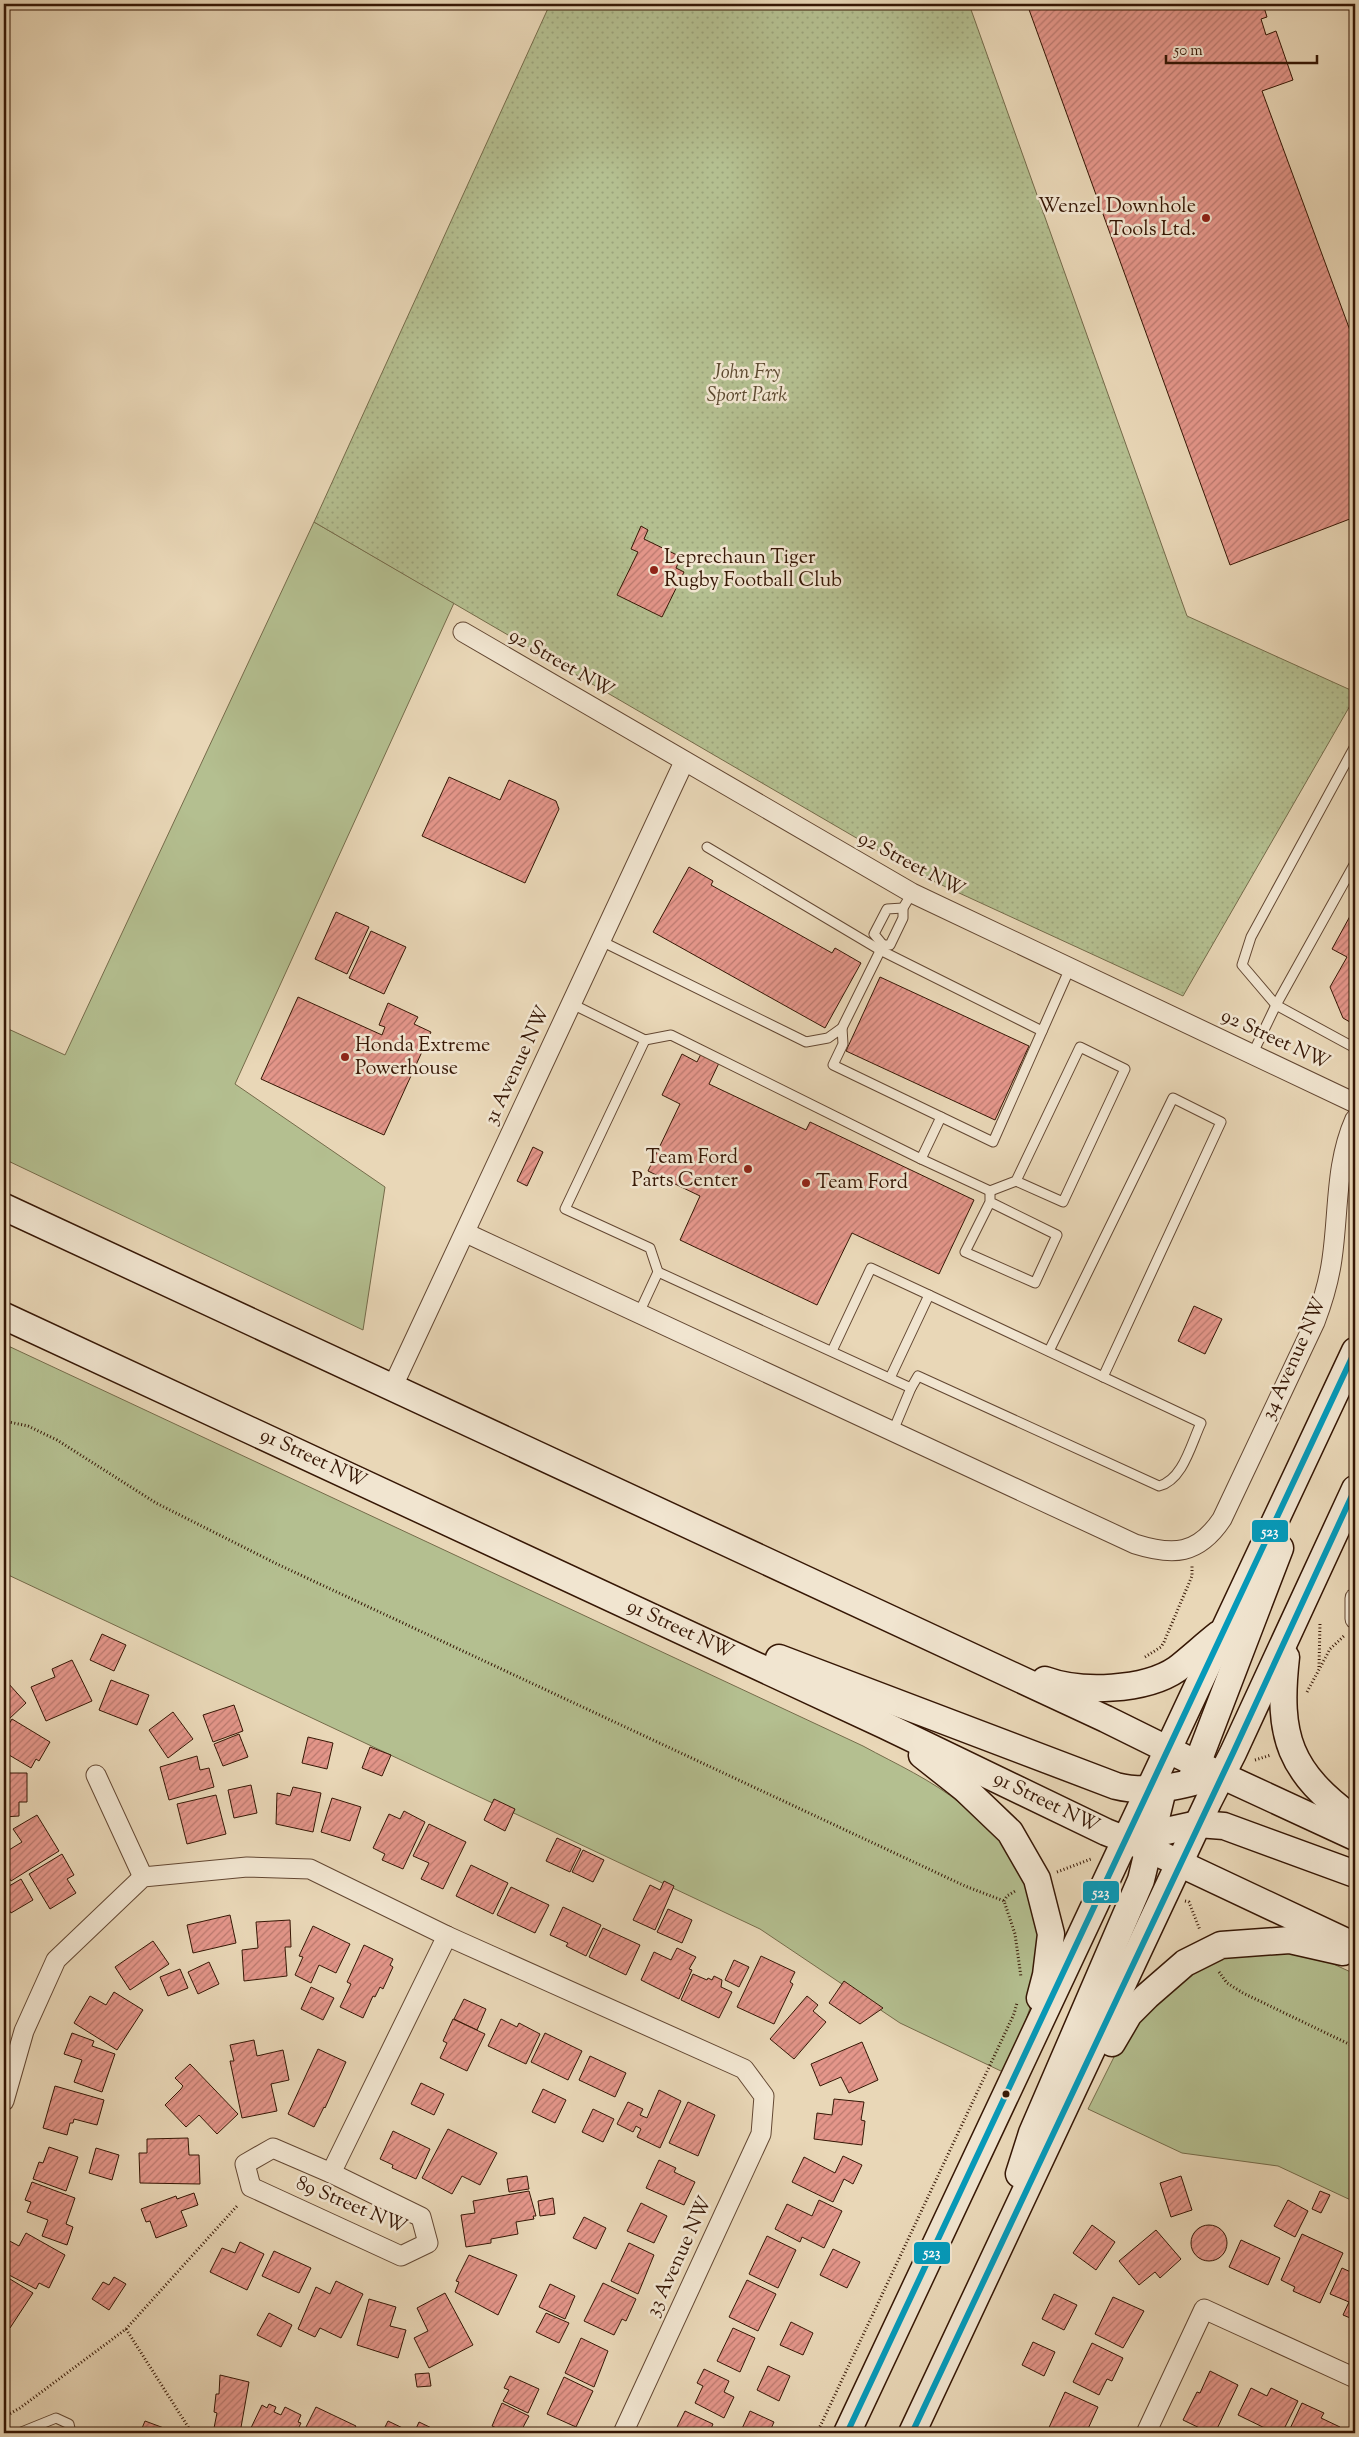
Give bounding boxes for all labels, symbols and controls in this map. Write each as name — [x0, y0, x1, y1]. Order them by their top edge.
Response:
scale bar — [1166, 32, 1318, 64]
text: 50 m — [1173, 41, 1203, 62]
place label: Wenzel Downhole Tools Ltd. — [1038, 193, 1196, 245]
marker: Wenzel Downhole Tools Ltd. — [1200, 212, 1212, 224]
park label: John Fry Sport Park — [707, 359, 787, 411]
place label: Leprechaun Tiger Rugby Football Club — [664, 544, 842, 596]
marker: Leprechaun Tiger Rugby Football Club — [648, 564, 660, 576]
street label: 92 Street NW — [503, 622, 619, 706]
street label: 92 Street NW — [852, 825, 970, 905]
street label: 31 Avenue NW — [478, 1002, 558, 1130]
street label: 92 Street NW — [1216, 1002, 1334, 1078]
place label: Honda Extreme Powerhouse — [355, 1032, 490, 1084]
marker: Honda Extreme Powerhouse — [339, 1051, 351, 1063]
place label: Team Ford Parts Center — [631, 1144, 738, 1196]
marker: Team Ford Parts Center — [742, 1163, 754, 1175]
place label: Team Ford — [816, 1169, 908, 1198]
marker: Team Ford — [800, 1177, 812, 1189]
street label: 34 Avenue NW — [1255, 1293, 1335, 1425]
street label: 91 Street NW — [255, 1422, 371, 1496]
line badge: 523 — [1251, 1519, 1289, 1543]
text: 523 — [1261, 1523, 1279, 1543]
street label: 91 Street NW — [622, 1593, 738, 1667]
street label: 91 Street NW — [988, 1765, 1104, 1841]
line badge: 523 — [1082, 1880, 1120, 1904]
text: 523 — [1092, 1884, 1110, 1904]
unlabelled marker — [1001, 2089, 1011, 2099]
street label: 89 Street NW — [291, 2170, 411, 2242]
street label: 33 Avenue NW — [639, 2192, 721, 2322]
line badge: 523 — [913, 2241, 951, 2265]
text: 523 — [923, 2244, 941, 2264]

